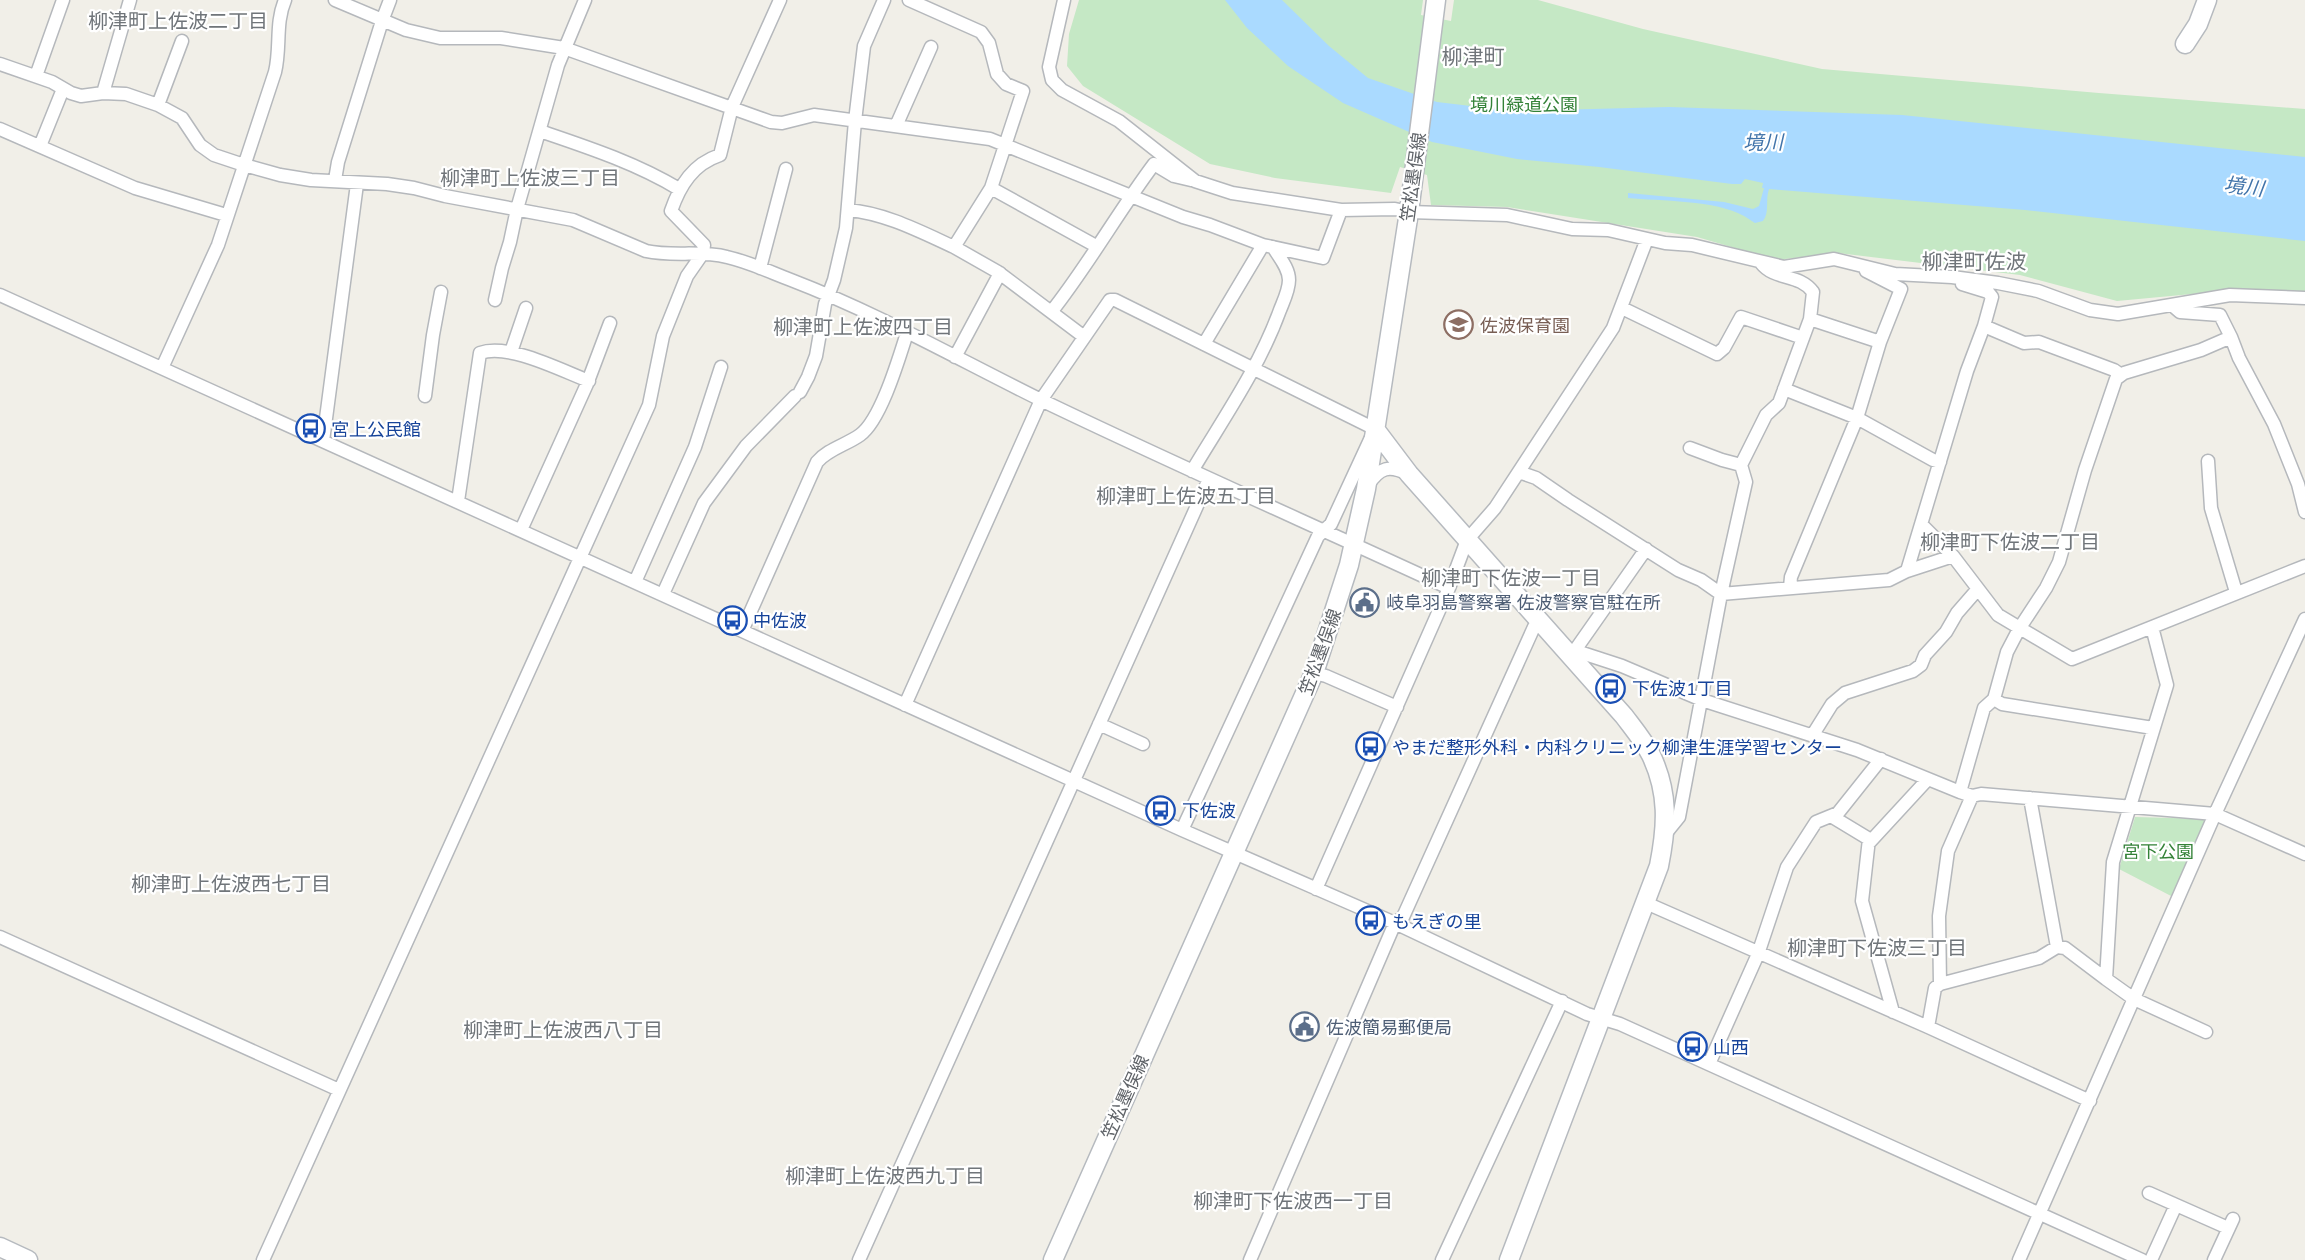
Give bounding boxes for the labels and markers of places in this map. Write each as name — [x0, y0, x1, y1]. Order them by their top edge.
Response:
school or university icon: 佐波保育園 — [1443, 309, 1475, 341]
place label: 佐波保育園 — [1480, 314, 1570, 337]
bus stop icon: 宮上公民館 — [294, 413, 326, 445]
place label: 宮上公民館 — [331, 418, 421, 441]
public building icon: 岐阜羽島警察署 佐波警察官駐在所 — [1349, 586, 1381, 618]
place label: 岐阜羽島警察署 佐波警察官駐在所 — [1386, 591, 1661, 614]
bus stop icon: 中佐波 — [716, 604, 748, 636]
place label: 中佐波 — [753, 609, 807, 632]
bus stop icon: 下佐波1丁目 — [1595, 672, 1627, 704]
place label: 下佐波1丁目 — [1632, 677, 1733, 700]
bus stop icon: やまだ整形外科・内科クリニック柳津生涯学習センター — [1355, 731, 1387, 763]
place label: やまだ整形外科・内科クリニック柳津生涯学習センター — [1392, 736, 1842, 759]
bus stop icon: 下佐波 — [1145, 794, 1177, 826]
place label: 下佐波 — [1182, 799, 1236, 822]
bus stop icon: もえぎの里 — [1355, 905, 1387, 937]
place label: もえぎの里 — [1392, 910, 1481, 933]
public building icon: 佐波簡易郵便局 — [1289, 1011, 1321, 1043]
place label: 佐波簡易郵便局 — [1326, 1016, 1452, 1039]
bus stop icon: 山西 — [1676, 1031, 1708, 1063]
place label: 山西 — [1713, 1036, 1749, 1059]

